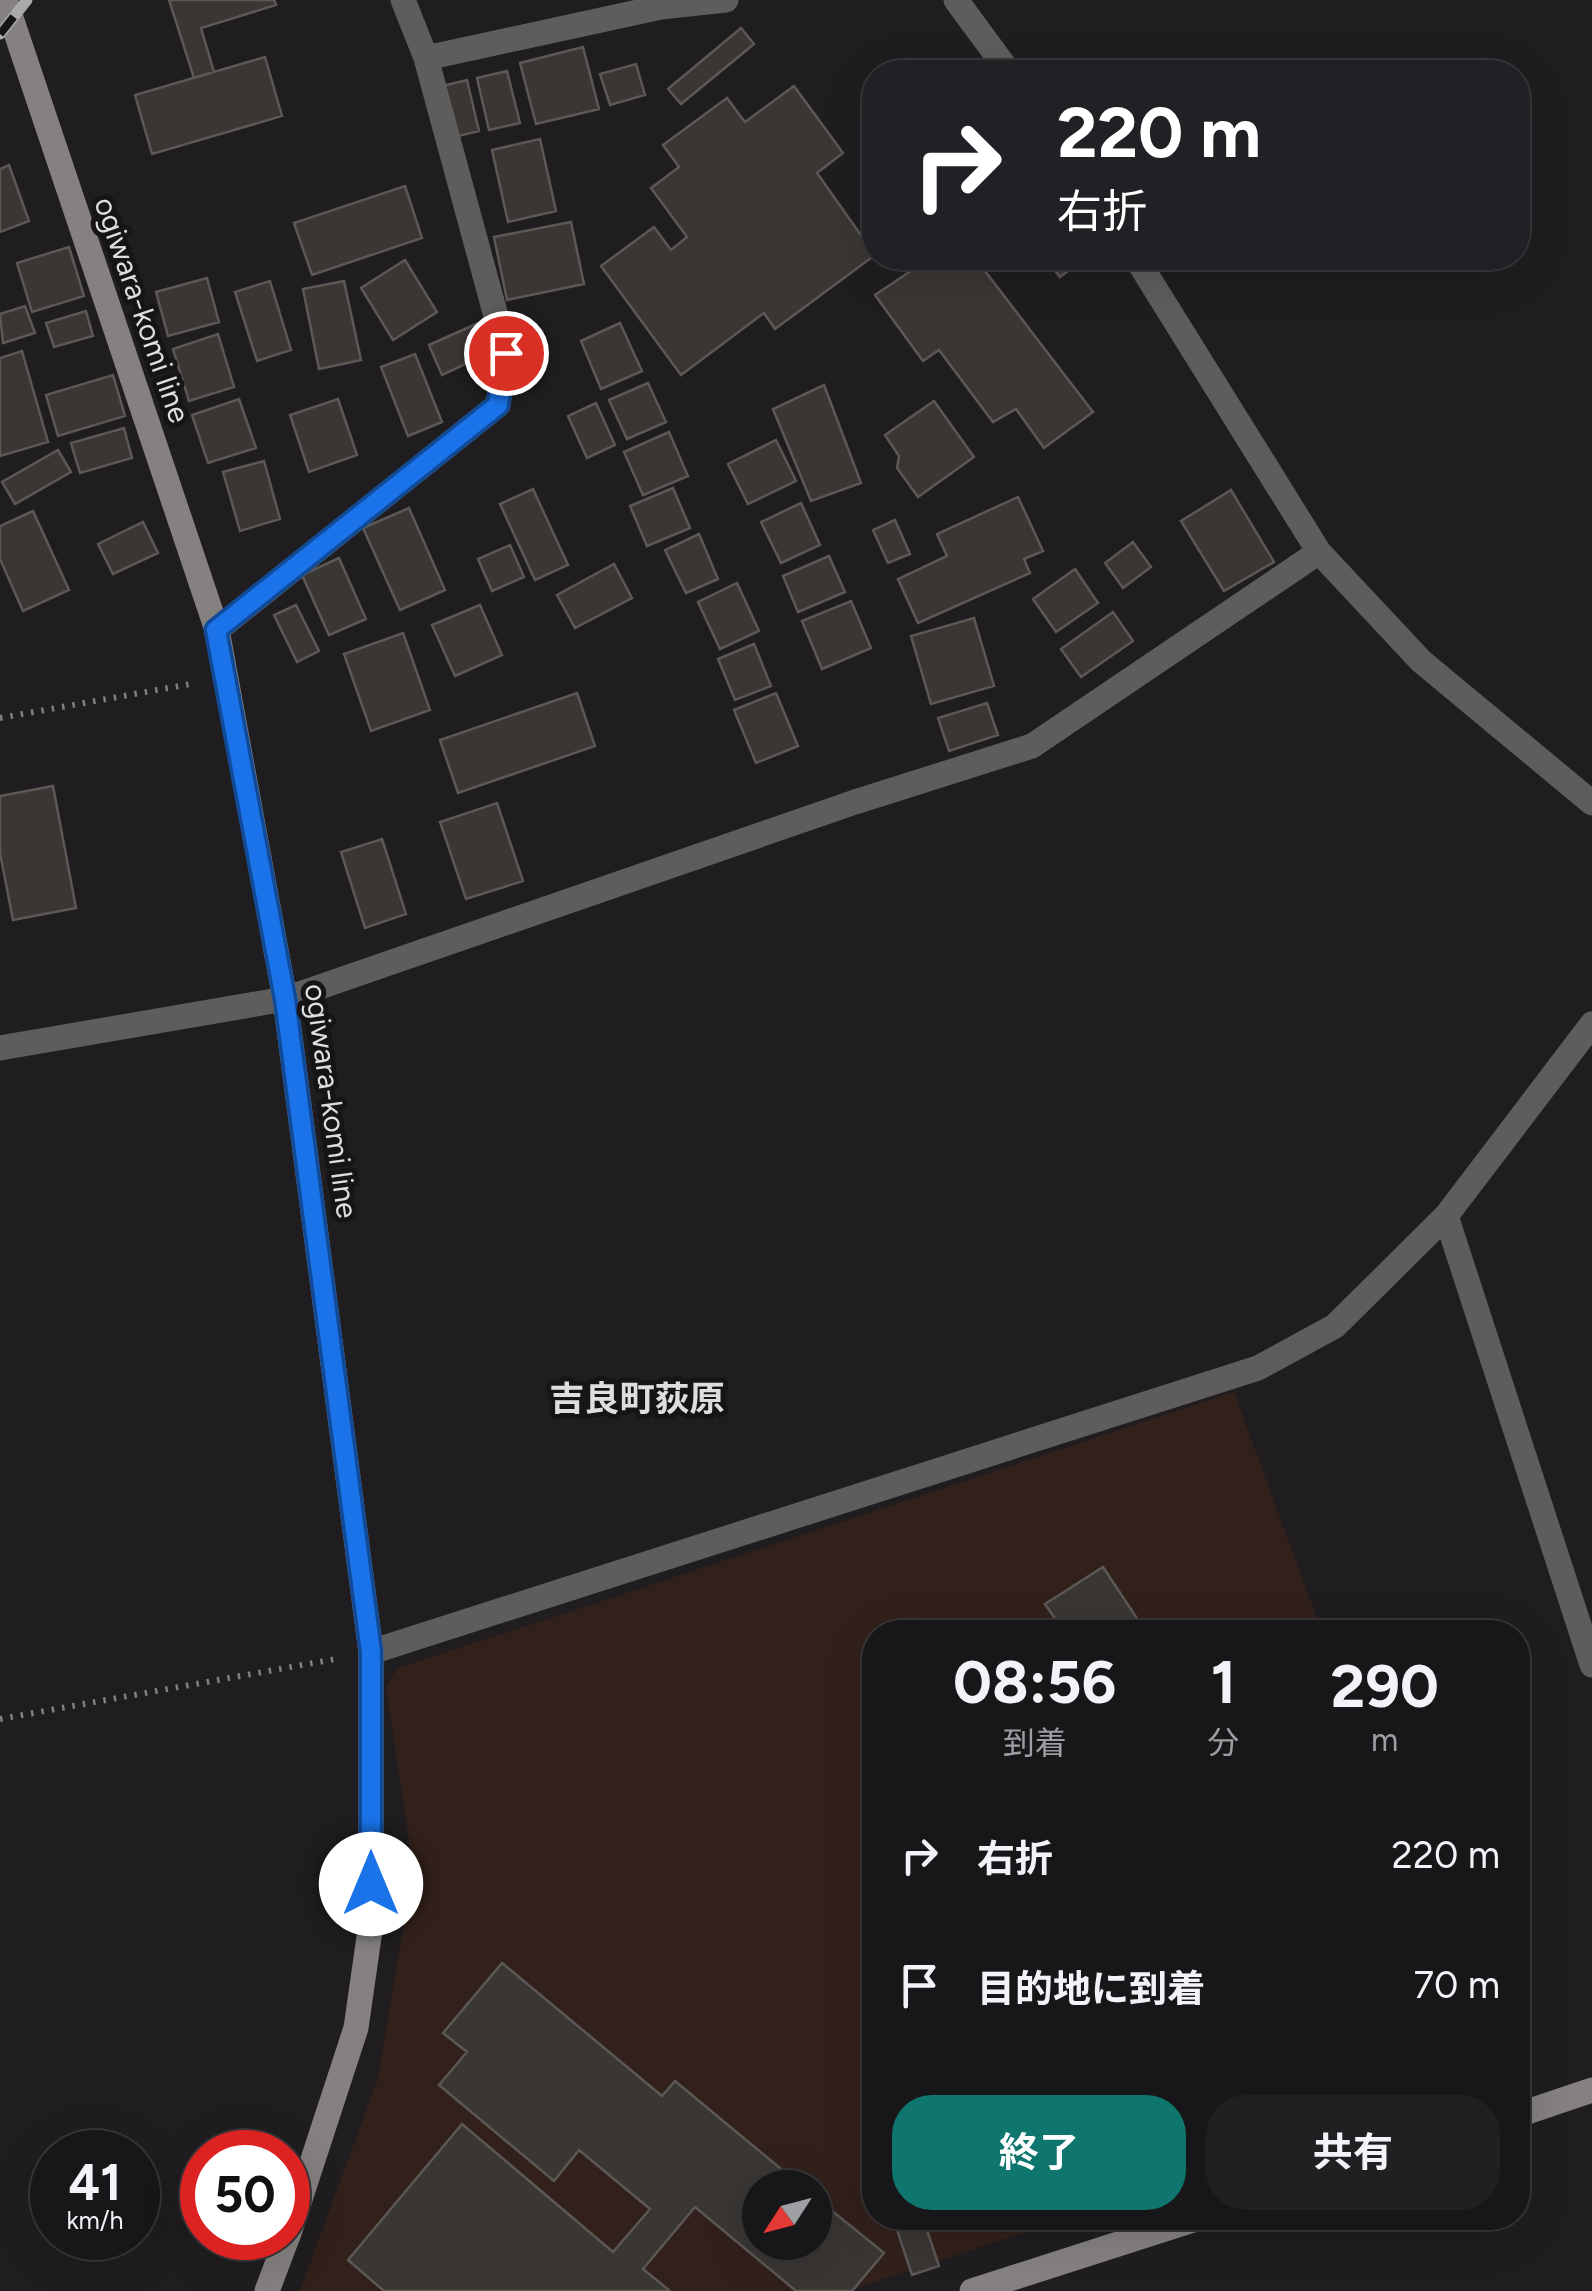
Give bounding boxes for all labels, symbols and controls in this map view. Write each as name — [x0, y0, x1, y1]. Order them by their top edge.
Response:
text: 220 m — [1057, 90, 1261, 175]
icon: right — [892, 100, 1022, 230]
text: 右折 — [1057, 184, 1147, 238]
street label: ogiwara-komi line — [86, 192, 198, 428]
pin — [464, 311, 549, 396]
icon: arrive — [479, 326, 534, 381]
street label: ogiwara-komi line — [297, 981, 366, 1221]
district label: 吉良町荻原 — [549, 1378, 725, 1420]
text: 08:56 — [953, 1646, 1116, 1718]
text: 1 — [1211, 1646, 1236, 1718]
text: 290 — [1330, 1650, 1439, 1722]
text: m — [1371, 1721, 1398, 1759]
text: 到着 — [1003, 1724, 1067, 1762]
text: 分 — [1207, 1724, 1239, 1762]
icon: right — [892, 1828, 947, 1883]
position arrow — [319, 1832, 423, 1936]
text: 220 m — [1391, 1832, 1500, 1878]
text: 右折 — [977, 1836, 1053, 1882]
icon: arrive — [892, 1958, 947, 2013]
text: 70 m — [1414, 1962, 1500, 2008]
text: 目的地に到着 — [977, 1966, 1205, 2012]
button: 終了 — [892, 2095, 1186, 2210]
button: 共有 — [1206, 2095, 1500, 2210]
speed limit sign: 50 — [180, 2130, 310, 2260]
text: 41 — [69, 2152, 121, 2213]
north arrow — [742, 2170, 832, 2260]
map controls — [742, 2170, 832, 2260]
text: km/h — [66, 2205, 124, 2235]

